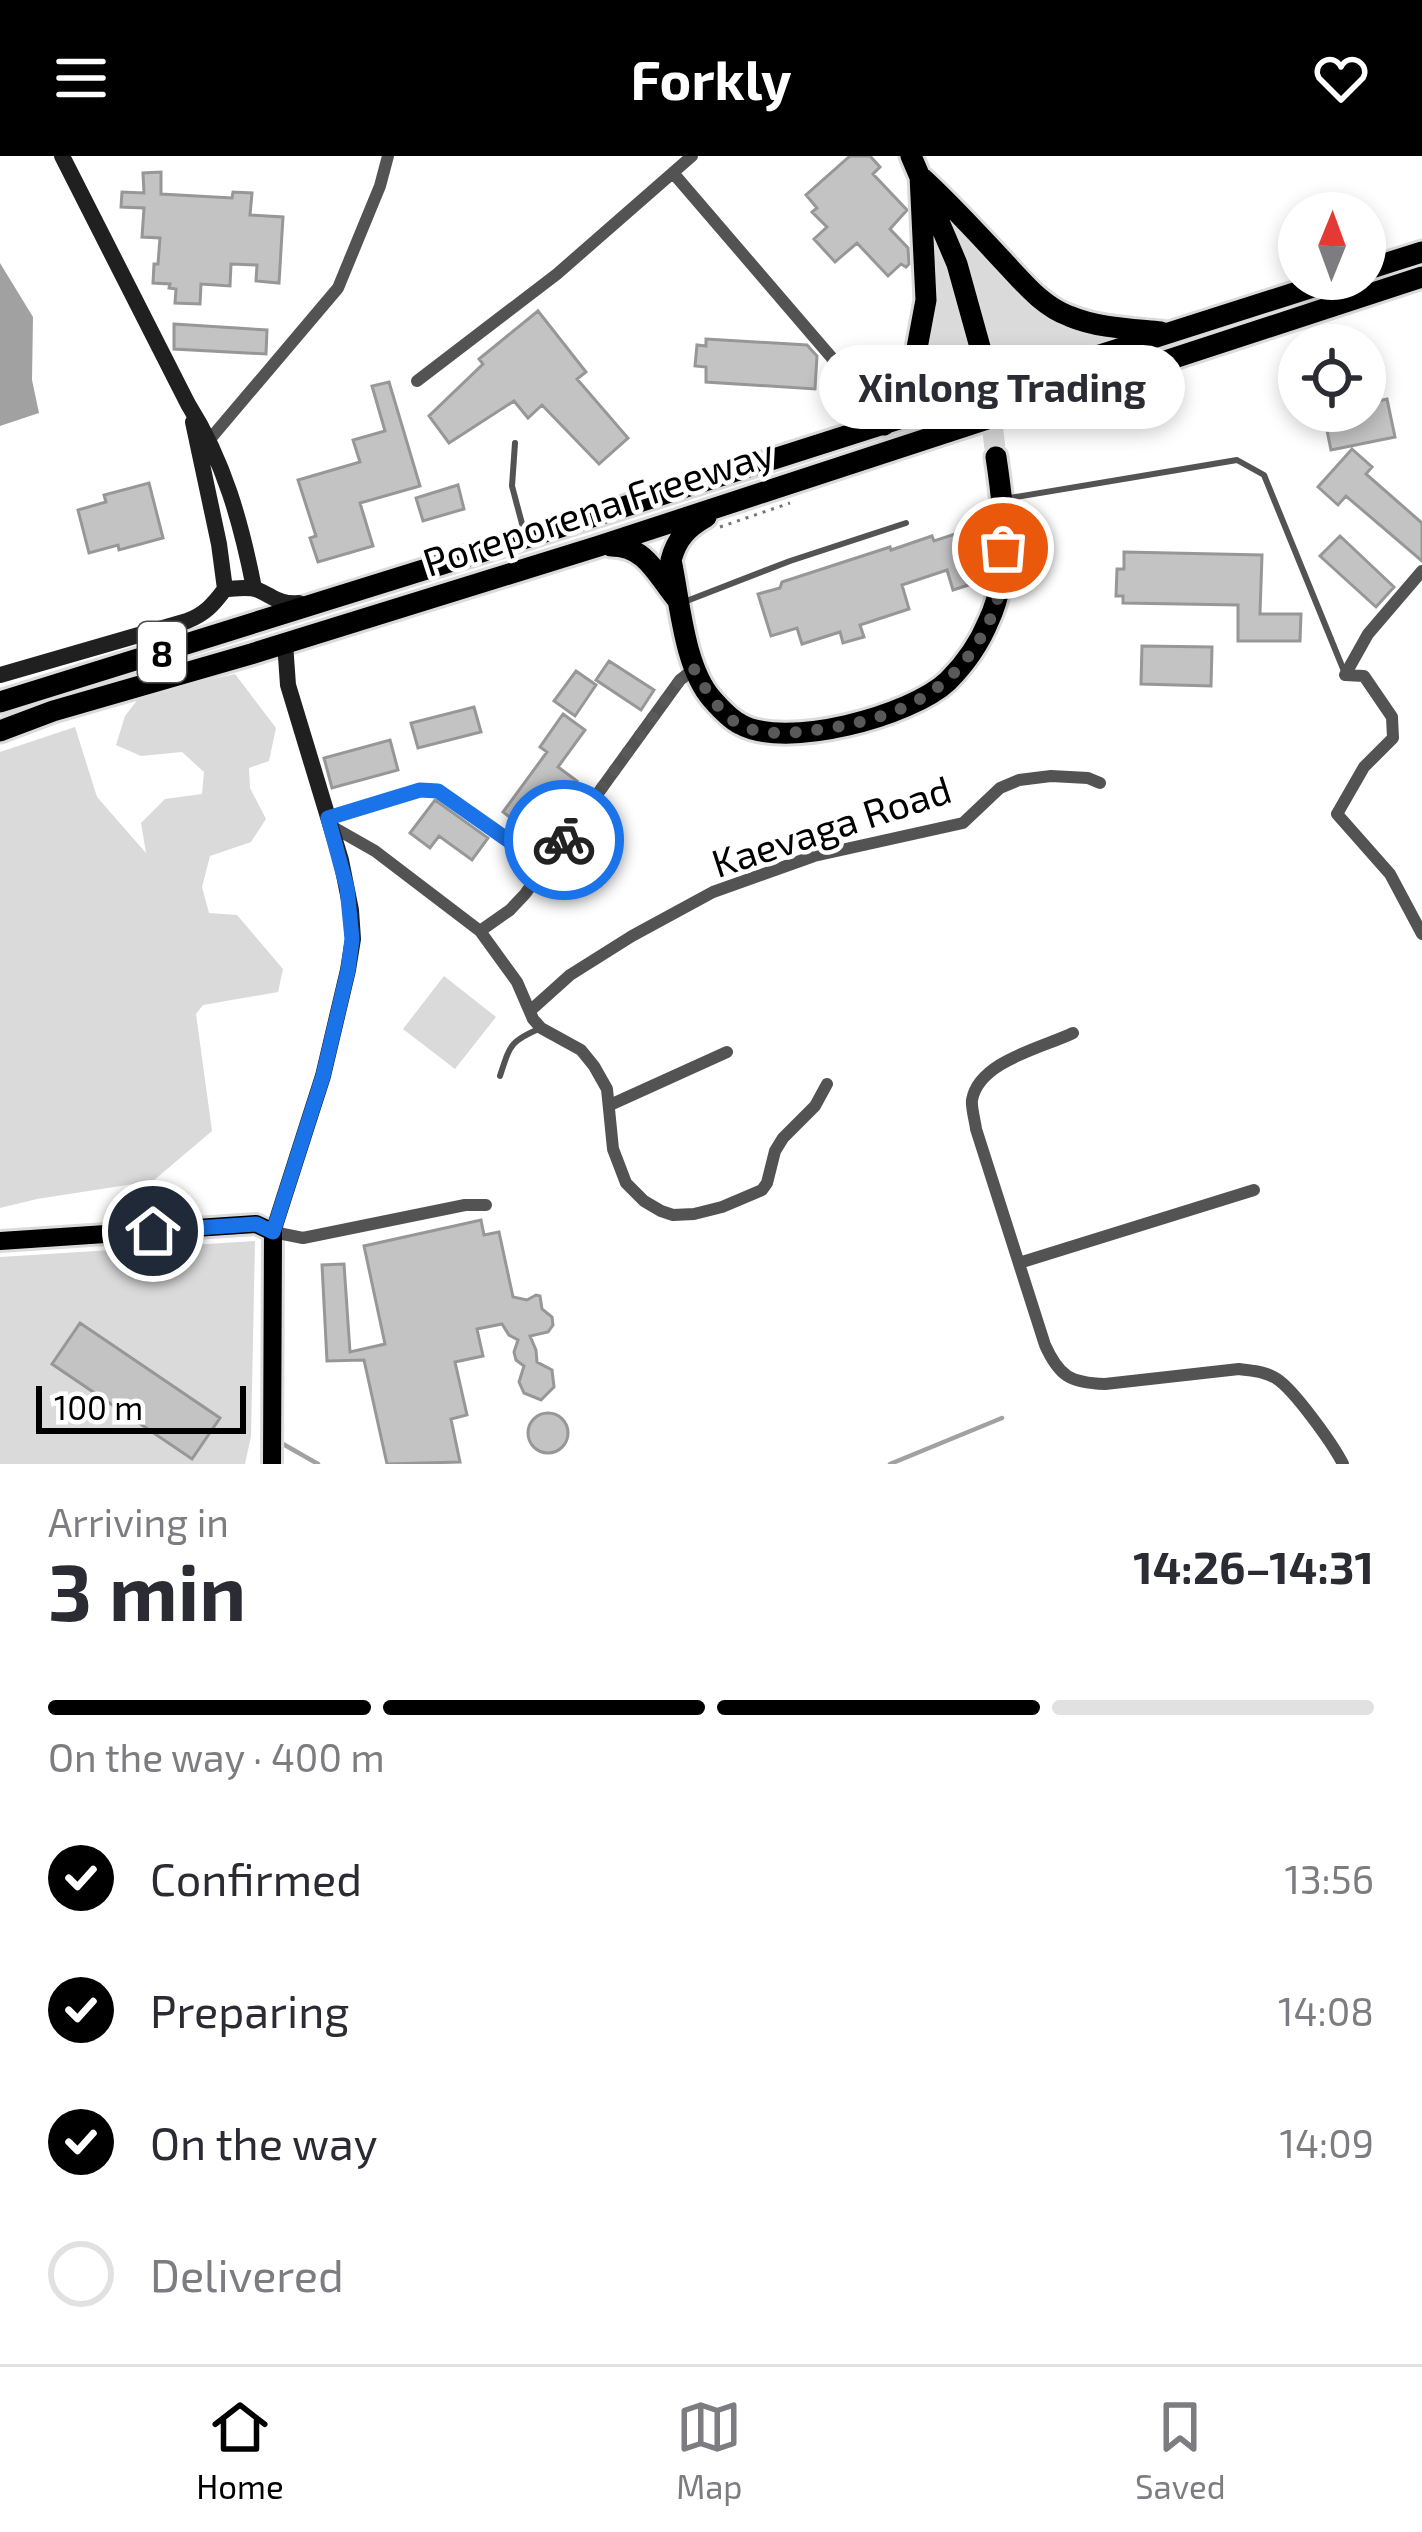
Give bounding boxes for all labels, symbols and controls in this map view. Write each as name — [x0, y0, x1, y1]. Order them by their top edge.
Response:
icon: menu — [48, 45, 114, 111]
icon: heart — [1308, 45, 1374, 111]
text: Forkly — [630, 46, 792, 111]
north arrow — [1278, 192, 1386, 300]
map controls — [1278, 192, 1386, 432]
button: locate — [1278, 324, 1386, 432]
callout: Xinlong Trading — [820, 344, 1186, 428]
text: Xinlong Trading — [858, 363, 1146, 410]
street label: Poreporena Freeway — [417, 427, 779, 585]
pin — [952, 497, 1054, 599]
icon: bag — [970, 515, 1036, 581]
road number: 8 — [138, 622, 186, 682]
street label: Kaevaga Road — [705, 764, 957, 886]
courier — [504, 780, 624, 900]
icon: bike — [531, 807, 597, 873]
pin — [102, 1180, 204, 1282]
icon: home — [120, 1198, 186, 1264]
scale bar — [36, 1380, 246, 1433]
text: 100 m — [54, 1387, 143, 1427]
text: Arriving in — [48, 1498, 229, 1545]
text: 14:26–14:31 — [1133, 1539, 1374, 1593]
text: 3 min — [48, 1543, 246, 1637]
text: On the way · 400 m — [48, 1733, 385, 1780]
icon: check — [48, 1845, 114, 1911]
text: Confirmed — [150, 1851, 362, 1905]
text: 13:56 — [1284, 1855, 1374, 1902]
icon: check — [48, 1977, 114, 2043]
text: Preparing — [150, 1983, 349, 2037]
text: 14:08 — [1278, 1987, 1374, 2034]
icon: check — [48, 2109, 114, 2175]
text: On the way — [150, 2115, 377, 2169]
text: 14:09 — [1279, 2119, 1374, 2166]
text: Delivered — [150, 2247, 344, 2301]
tab: Home — [196, 2394, 284, 2506]
tab: Map — [676, 2394, 743, 2506]
tab: Saved — [1135, 2394, 1226, 2506]

